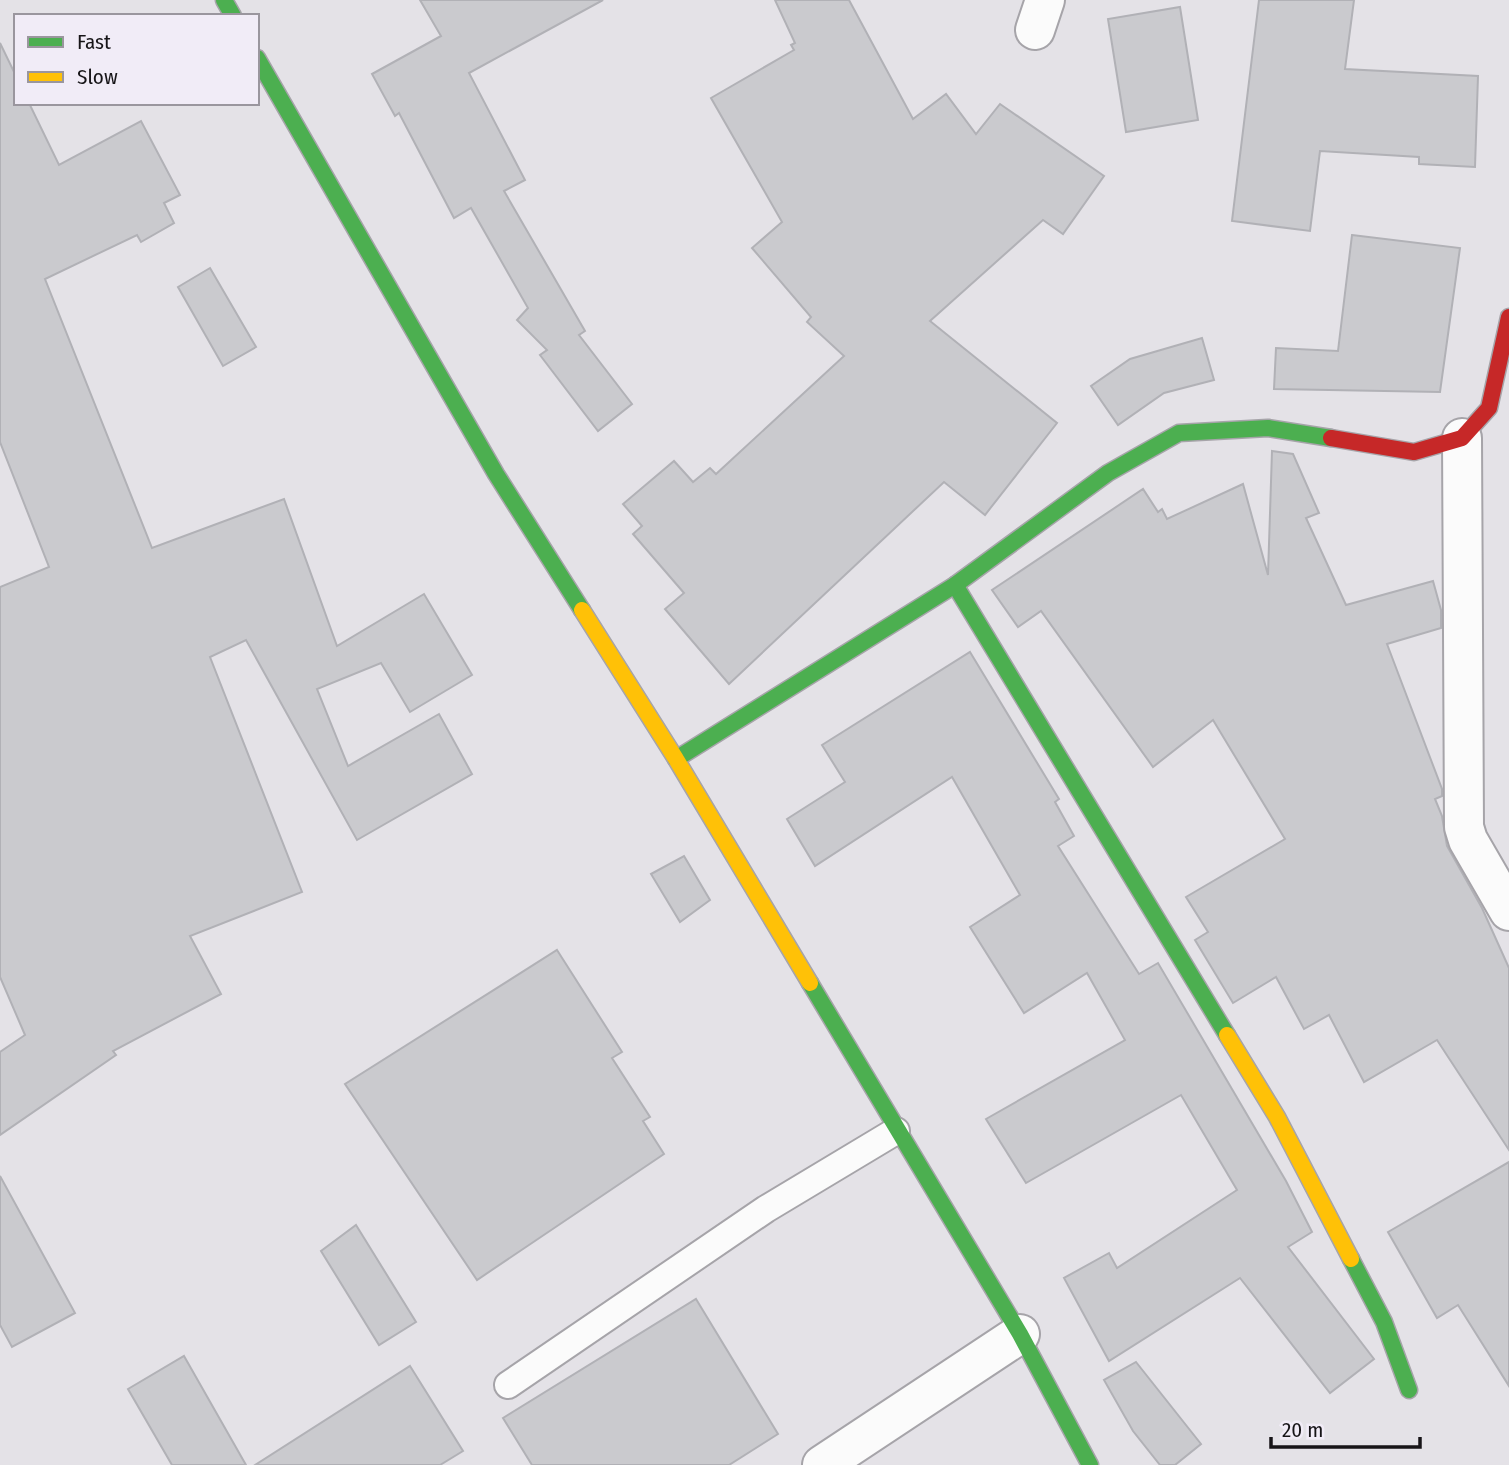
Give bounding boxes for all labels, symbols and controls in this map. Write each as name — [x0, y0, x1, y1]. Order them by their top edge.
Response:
legend — [14, 14, 259, 105]
text: Fast — [77, 29, 111, 55]
text: Slow — [77, 64, 118, 90]
scale bar — [1271, 1406, 1420, 1450]
text: 20 m — [1282, 1417, 1323, 1443]

